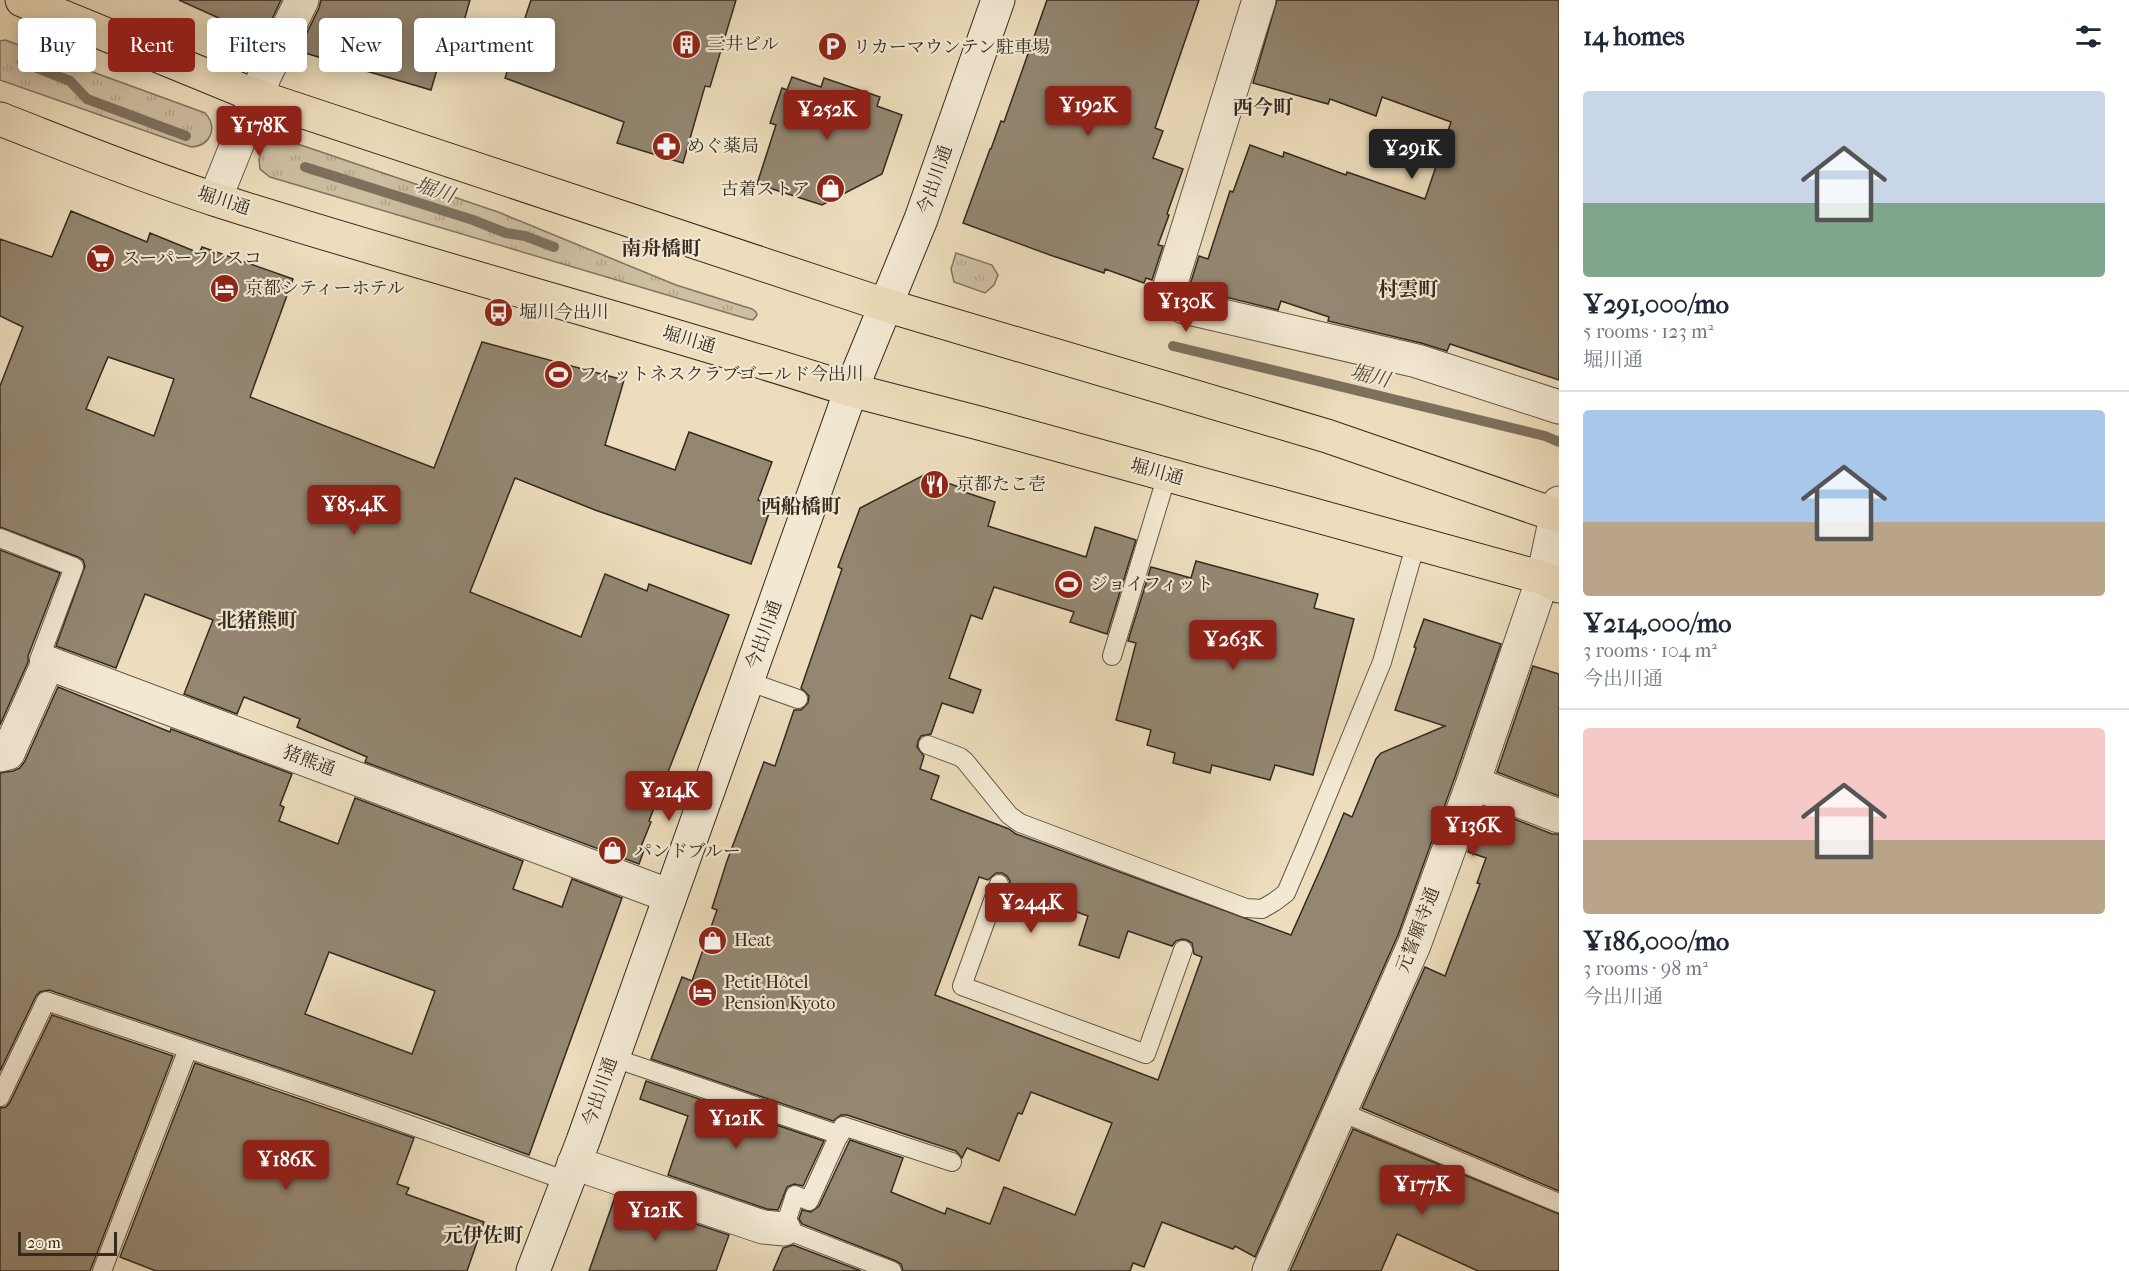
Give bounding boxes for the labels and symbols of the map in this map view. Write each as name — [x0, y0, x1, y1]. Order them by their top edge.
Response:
building icon: 三井ビル — [670, 28, 702, 60]
parking icon: リカーマウンテン駐車場 — [816, 31, 848, 63]
place label: 三井ビル — [707, 34, 779, 55]
place label: リカーマウンテン駐車場 — [853, 37, 1050, 58]
pin: ¥192K — [1046, 86, 1130, 137]
pin: ¥252K — [785, 90, 869, 141]
district label: 西今町 — [1233, 96, 1294, 119]
pin: ¥178K — [217, 106, 301, 157]
pin: ¥291K — [1370, 129, 1454, 180]
pharmacy icon: めぐ薬局 — [650, 130, 682, 162]
place label: めぐ薬局 — [687, 136, 759, 157]
street label: 今出川通 — [913, 143, 957, 217]
water label: 堀川 — [412, 173, 459, 208]
shop icon: 古着ストア — [815, 173, 847, 205]
place label: 古着ストア — [721, 179, 810, 200]
street label: 堀川通 — [195, 183, 253, 219]
district label: 南舟橋町 — [621, 237, 702, 260]
supermarket icon: スーパーフレスコ — [85, 242, 117, 274]
place label: スーパーフレスコ — [122, 248, 262, 269]
hotel icon: 京都シティーホテル — [208, 272, 240, 304]
place label: 京都シティーホテル — [245, 278, 405, 299]
district label: 村雲町 — [1378, 278, 1439, 301]
pin: ¥130K — [1144, 282, 1228, 333]
bus stop icon: 堀川今出川 — [482, 296, 514, 328]
place label: 堀川今出川 — [519, 302, 609, 323]
street label: 堀川通 — [660, 322, 718, 358]
sports icon: フィットネスクラブゴールド今出川 — [542, 358, 574, 390]
water label: 堀川 — [1348, 360, 1394, 392]
place label: フィットネスクラブゴールド今出川 — [579, 364, 864, 385]
street label: 堀川通 — [1128, 455, 1186, 489]
restaurant icon: 京都たこ壱 — [919, 468, 951, 500]
place label: 京都たこ壱 — [956, 474, 1046, 495]
pin: ¥85.4K — [305, 485, 403, 536]
district label: 西船橋町 — [761, 495, 842, 518]
sports icon: ジョイフィット — [1053, 568, 1085, 600]
place label: ジョイフィット — [1090, 574, 1214, 595]
street label: 今出川通 — [742, 598, 786, 672]
district label: 北猪熊町 — [217, 609, 298, 632]
pin: ¥263K — [1191, 620, 1275, 671]
street label: 猪熊通 — [280, 742, 338, 780]
pin: ¥214K — [627, 771, 711, 822]
pin: ¥136K — [1431, 806, 1515, 857]
shop icon: パンドブルー — [597, 835, 629, 867]
place label: パンドブルー — [634, 841, 741, 862]
pin: ¥244K — [989, 883, 1073, 934]
street label: 元誓願寺通 — [1392, 884, 1444, 976]
shop icon: Heat — [697, 924, 729, 956]
place label: Heat — [734, 930, 772, 951]
place label: Petit Hôtel Pension Kyoto — [724, 972, 835, 1014]
hotel icon: Petit Hôtel Pension Kyoto — [687, 976, 719, 1008]
street label: 今出川通 — [578, 1055, 622, 1129]
pin: ¥121K — [694, 1099, 778, 1150]
pin: ¥186K — [244, 1140, 328, 1191]
pin: ¥177K — [1380, 1165, 1464, 1216]
pin: ¥121K — [613, 1191, 697, 1242]
district label: 元伊佐町 — [443, 1224, 524, 1247]
scale bar — [18, 1229, 117, 1256]

